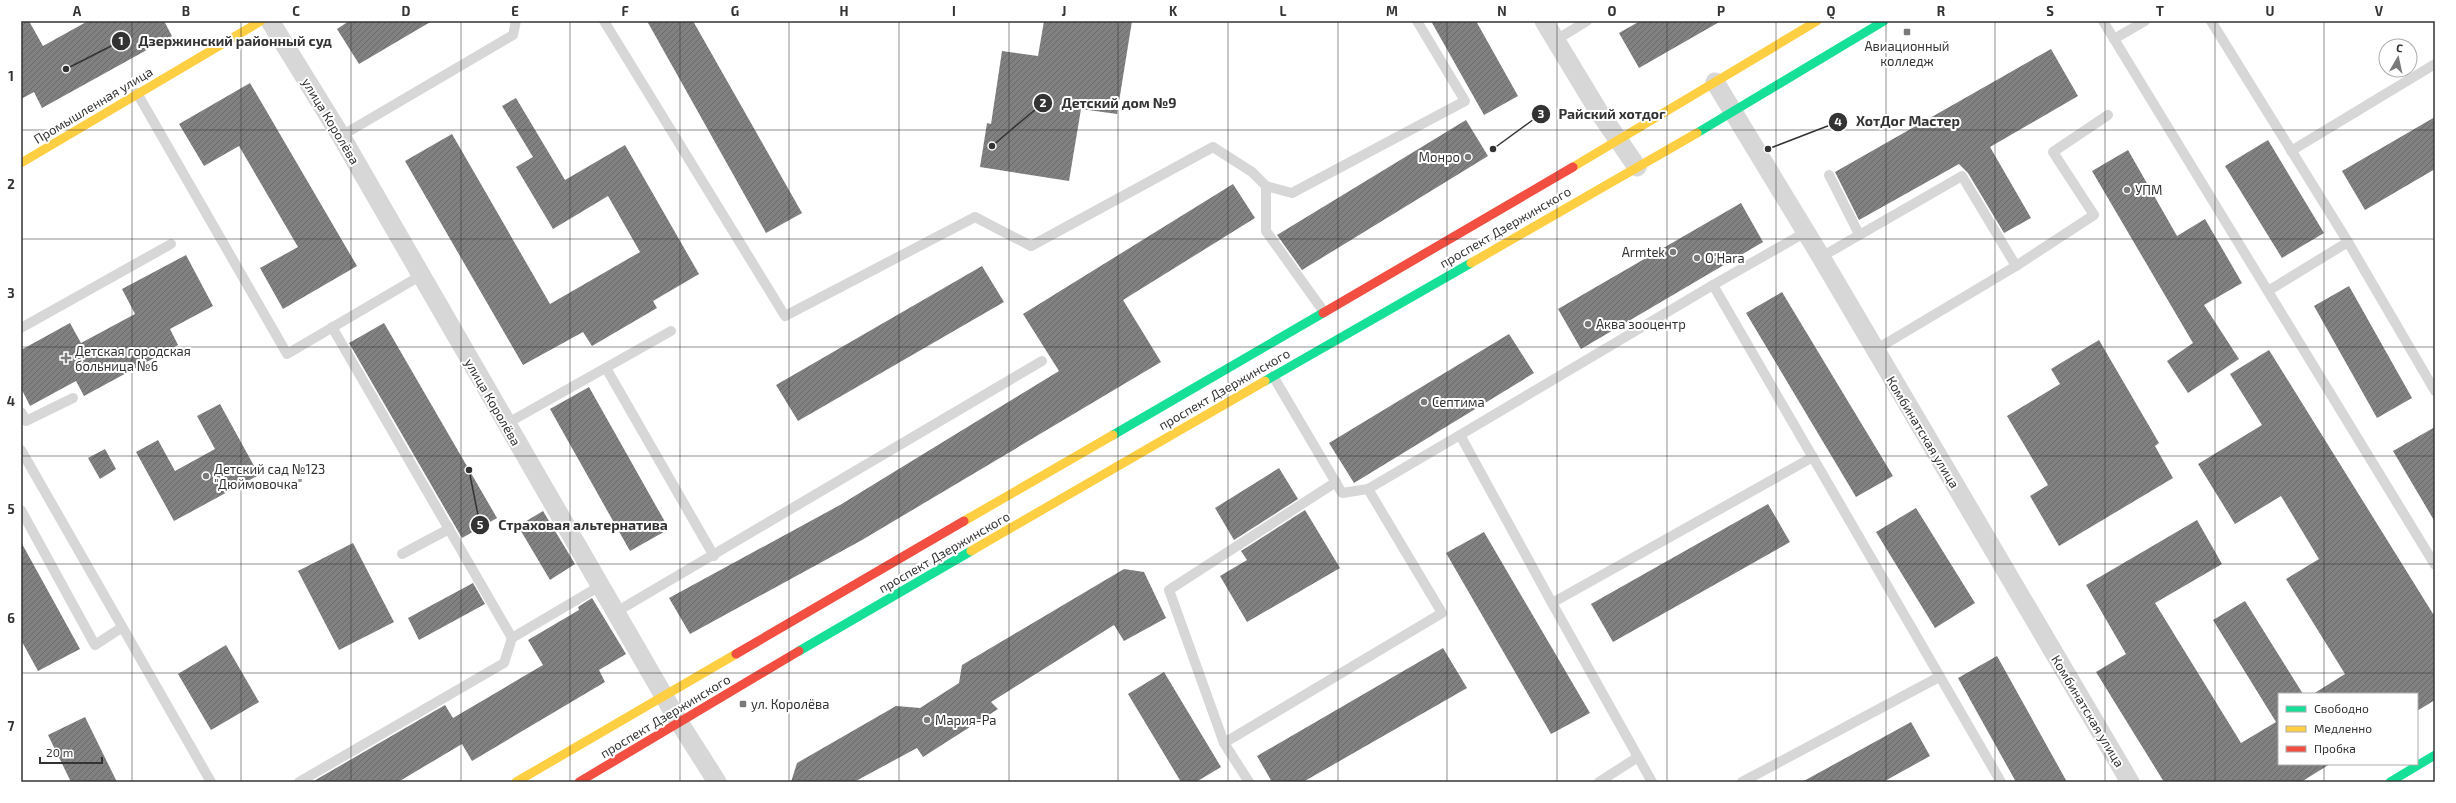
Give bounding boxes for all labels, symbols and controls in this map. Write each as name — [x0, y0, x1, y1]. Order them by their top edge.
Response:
text: A — [73, 3, 82, 19]
text: B — [182, 3, 190, 19]
text: C — [292, 3, 300, 19]
text: D — [402, 3, 411, 19]
text: E — [511, 3, 519, 19]
text: F — [621, 3, 629, 19]
text: G — [731, 3, 739, 19]
text: H — [840, 3, 849, 19]
text: I — [952, 3, 956, 19]
text: J — [1062, 3, 1066, 19]
text: K — [1169, 3, 1178, 19]
text: L — [1280, 3, 1287, 19]
text: M — [1386, 3, 1398, 19]
text: N — [1497, 3, 1507, 19]
text: O — [1608, 3, 1617, 19]
text: P — [1717, 3, 1725, 19]
text: Q — [1827, 3, 1836, 20]
text: R — [1937, 3, 1946, 19]
text: S — [2046, 3, 2054, 19]
text: T — [2156, 3, 2164, 19]
text: U — [2266, 3, 2275, 19]
text: V — [2375, 3, 2384, 19]
marker: Авиационный колледж — [1902, 27, 1912, 37]
callout: Дзержинский районный суд — [111, 28, 340, 54]
text: Дзержинский районный суд — [138, 32, 332, 49]
text: 1 — [118, 33, 124, 47]
place label: Авиационный колледж — [1864, 38, 1950, 69]
north arrow — [2378, 38, 2418, 78]
text: С — [2395, 41, 2404, 55]
street label: Промышленная улица — [31, 63, 155, 147]
text: 1 — [8, 68, 14, 84]
street label: улица Королёва — [299, 75, 363, 167]
callout: Детский дом №9 — [1033, 90, 1184, 116]
text: Детский дом №9 — [1061, 94, 1177, 111]
text: 2 — [1040, 95, 1047, 109]
callout: Райский хотдог — [1531, 101, 1674, 127]
text: Райский хотдог — [1558, 105, 1666, 122]
text: 3 — [1538, 106, 1545, 120]
callout: ХотДог Мастер — [1828, 109, 1968, 135]
text: ХотДог Мастер — [1856, 112, 1960, 129]
text: 4 — [1834, 114, 1842, 128]
place label: Монро — [1419, 149, 1460, 165]
marker: Монро — [1463, 152, 1473, 162]
text: 2 — [7, 176, 15, 192]
place label: УПМ — [2135, 182, 2162, 198]
street label: проспект Дзержинского — [1436, 183, 1574, 271]
marker: УПМ — [2122, 185, 2132, 195]
place label: Armtek — [1622, 244, 1665, 260]
marker: Armtek — [1668, 247, 1678, 257]
place label: O'Hara — [1705, 250, 1745, 266]
marker: O'Hara — [1692, 253, 1702, 263]
text: 3 — [7, 285, 15, 301]
place label: Аква зооцентр — [1596, 316, 1686, 332]
marker: Аква зооцентр — [1583, 319, 1593, 329]
place label: Детская городская больница №6 — [75, 343, 191, 374]
street label: проспект Дзержинского — [1155, 345, 1293, 433]
marker: Детская городская больница №6 — [60, 352, 72, 364]
street label: улица Королёва — [462, 356, 524, 448]
street label: Комбинатская улица — [1883, 373, 1963, 491]
text: 4 — [7, 393, 15, 409]
place label: Септима — [1432, 394, 1485, 410]
marker: Септима — [1419, 397, 1429, 407]
place label: Детский сад №123 "Дюймовочка" — [214, 461, 325, 492]
marker: Детский сад №123 "Дюймовочка" — [201, 471, 211, 481]
text: 5 — [7, 501, 15, 517]
street label: проспект Дзержинского — [875, 508, 1013, 596]
callout: Страховая альтернатива — [470, 512, 676, 538]
text: Страховая альтернатива — [498, 516, 668, 533]
text: 5 — [477, 517, 484, 531]
text: 6 — [7, 610, 15, 626]
street label: Комбинатская улица — [2048, 652, 2128, 770]
street label: проспект Дзержинского — [597, 671, 733, 761]
legend — [2278, 693, 2418, 765]
place label: ул. Королёва — [751, 696, 829, 712]
marker: ул. Королёва — [738, 699, 748, 709]
text: Свободно — [2314, 701, 2369, 715]
place label: Мария-Ра — [935, 712, 997, 728]
marker: Мария-Ра — [922, 715, 932, 725]
text: 7 — [8, 718, 15, 734]
text: Медленно — [2314, 721, 2372, 735]
scale bar — [40, 739, 102, 765]
text: Пробка — [2314, 741, 2356, 755]
text: 20 m — [46, 745, 73, 759]

